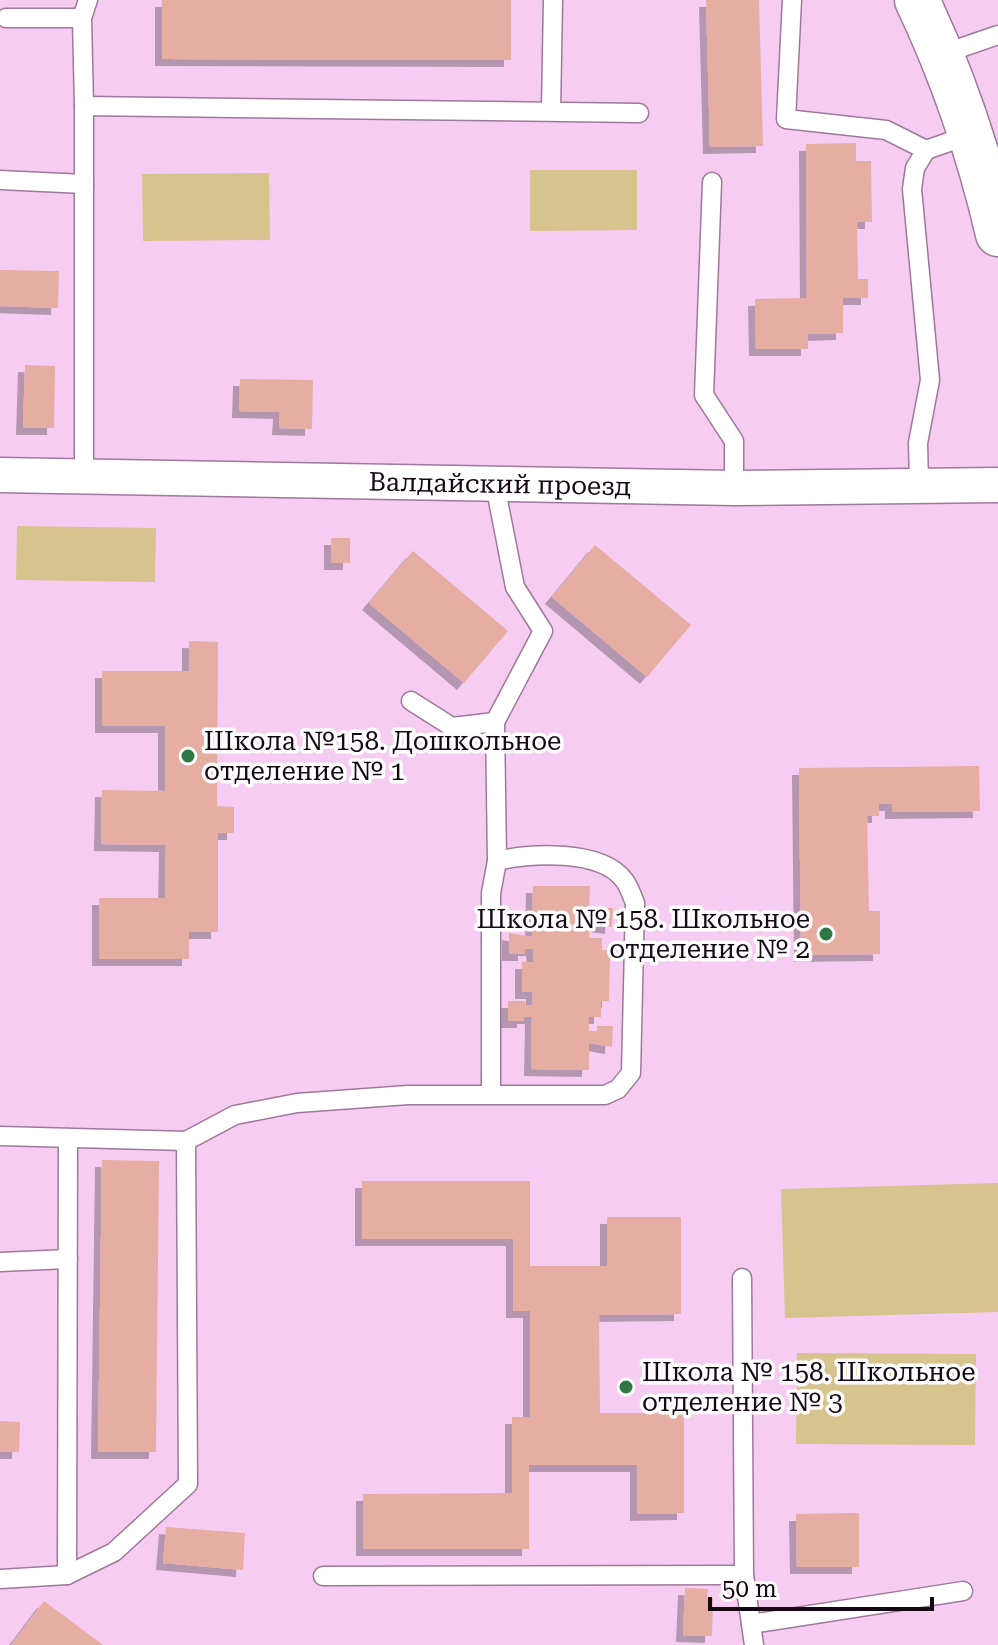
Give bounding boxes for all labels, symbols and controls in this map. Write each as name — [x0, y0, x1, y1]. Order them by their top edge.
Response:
street label: Валдайский проезд — [368, 467, 631, 501]
place label: Школа №158. Дошкольное отделение № 1 — [204, 726, 561, 786]
marker: Школа №158. Дошкольное отделение № 1 — [179, 747, 197, 765]
place label: Школа № 158. Школьное отделение № 2 — [477, 904, 810, 964]
marker: Школа № 158. Школьное отделение № 2 — [817, 925, 835, 943]
place label: Школа № 158. Школьное отделение № 3 — [642, 1357, 975, 1417]
marker: Школа № 158. Школьное отделение № 3 — [617, 1378, 635, 1396]
scale bar — [710, 1561, 932, 1611]
text: 50 m — [722, 1575, 777, 1603]

